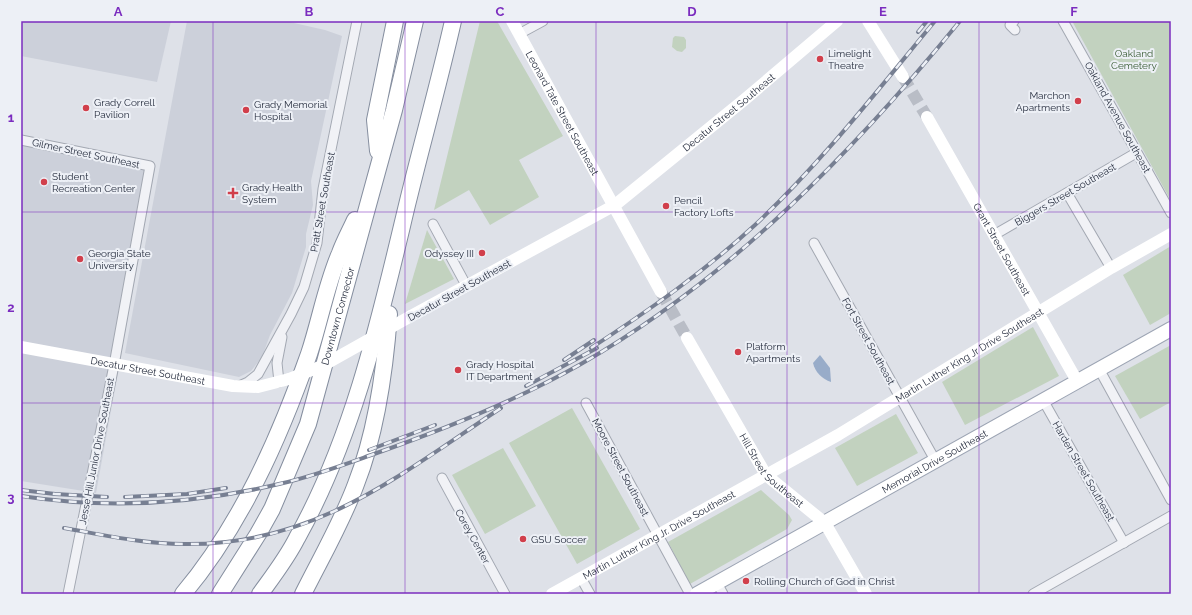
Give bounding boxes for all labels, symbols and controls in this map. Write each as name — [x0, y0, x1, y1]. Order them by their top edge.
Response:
text: A — [114, 4, 123, 19]
text: B — [305, 4, 314, 19]
text: C — [496, 4, 505, 19]
text: D — [687, 4, 697, 19]
text: E — [879, 4, 887, 19]
text: F — [1070, 4, 1078, 19]
place label: Limelight Theatre — [828, 48, 872, 71]
park label: Oakland Cemetery — [1111, 48, 1157, 71]
street label: Leonard Tate Street Southeast — [524, 49, 601, 178]
marker: Limelight Theatre — [815, 54, 825, 64]
street label: Oakland Avenue Southeast — [1082, 60, 1153, 175]
street label: Decatur Street Southeast — [681, 71, 778, 154]
place label: Marchon Apartments — [1016, 90, 1070, 113]
marker: Marchon Apartments — [1073, 96, 1083, 106]
place label: Grady Correll Pavilion — [94, 97, 155, 120]
place label: Grady Memorial Hospital — [254, 99, 328, 122]
marker: Grady Correll Pavilion — [81, 103, 91, 113]
marker: Grady Memorial Hospital — [241, 105, 251, 115]
text: 1 — [8, 110, 15, 125]
street label: Gilmer Street Southeast — [31, 137, 141, 170]
street label: Pratt Street Southeast — [308, 151, 337, 253]
street label: Biggers Street Southeast — [1013, 161, 1118, 228]
place label: Student Recreation Center — [52, 171, 136, 194]
marker: Student Recreation Center — [39, 177, 49, 187]
place label: Grady Health System — [242, 182, 303, 205]
marker: Grady Health System — [227, 187, 239, 199]
place label: Pencil Factory Lofts — [674, 195, 734, 218]
marker: Pencil Factory Lofts — [661, 201, 671, 211]
street label: Grant Street Southeast — [971, 201, 1033, 298]
place label: Georgia State University — [88, 248, 151, 271]
place label: Odyssey III — [424, 248, 474, 259]
marker: Odyssey III — [477, 248, 487, 258]
marker: Georgia State University — [75, 254, 85, 264]
street label: Decatur Street Southeast — [406, 257, 513, 323]
street label: Downtown Connector — [319, 265, 357, 366]
street label: Fort Street Southeast — [840, 296, 897, 387]
text: 2 — [7, 300, 15, 315]
street label: Martin Luther King Jr Drive Southeast — [894, 306, 1046, 405]
place label: Platform Apartments — [746, 341, 800, 364]
marker: Platform Apartments — [733, 347, 743, 357]
street label: Decatur Street Southeast — [90, 355, 207, 387]
place label: Grady Hospital IT Department — [466, 359, 534, 382]
marker: Grady Hospital IT Department — [453, 365, 463, 375]
street label: Jesse Hill Junior Drive Southeast — [77, 376, 116, 525]
street label: Moore Street Southeast — [590, 416, 651, 519]
street label: Harden Street Southeast — [1050, 419, 1117, 524]
street label: Memorial Drive Southeast — [880, 428, 990, 496]
street label: Hill Street Southeast — [737, 432, 806, 510]
street label: Martin Luther King Jr. Drive Southeast — [581, 488, 737, 582]
text: 3 — [7, 490, 15, 505]
street label: Corey Center — [453, 507, 492, 566]
marker: GSU Soccer — [518, 534, 528, 544]
place label: GSU Soccer — [531, 534, 587, 545]
marker: Rolling Church of God in Christ — [741, 576, 751, 586]
place label: Rolling Church of God in Christ — [754, 576, 895, 587]

